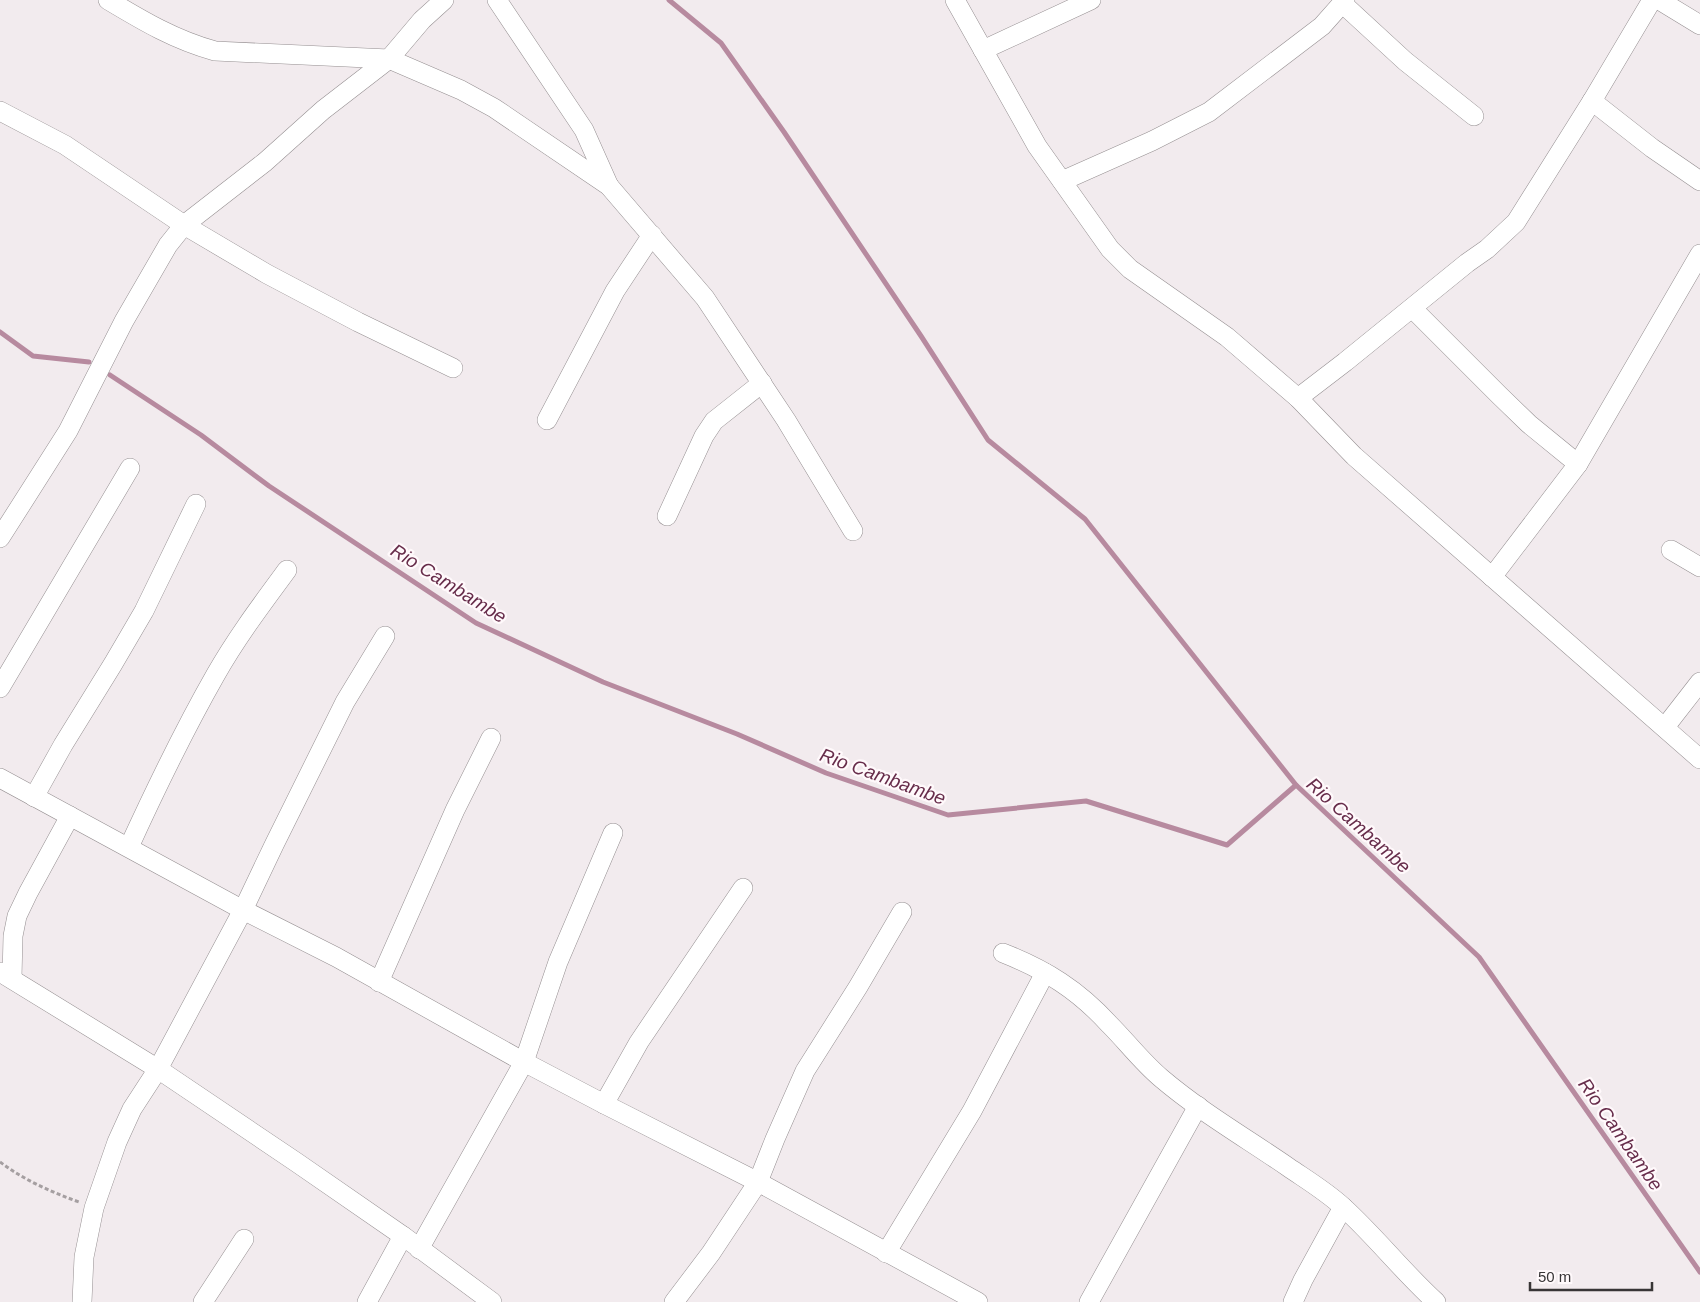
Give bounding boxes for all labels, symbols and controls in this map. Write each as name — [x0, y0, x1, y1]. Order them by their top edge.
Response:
water label: Rio Cambambe — [387, 540, 510, 627]
water label: Rio Cambambe — [817, 744, 948, 809]
water label: Rio Cambambe — [1303, 773, 1415, 877]
water label: Rio Cambambe — [1574, 1074, 1667, 1194]
scale bar — [1530, 1260, 1652, 1292]
text: 50 m — [1538, 1268, 1571, 1285]

